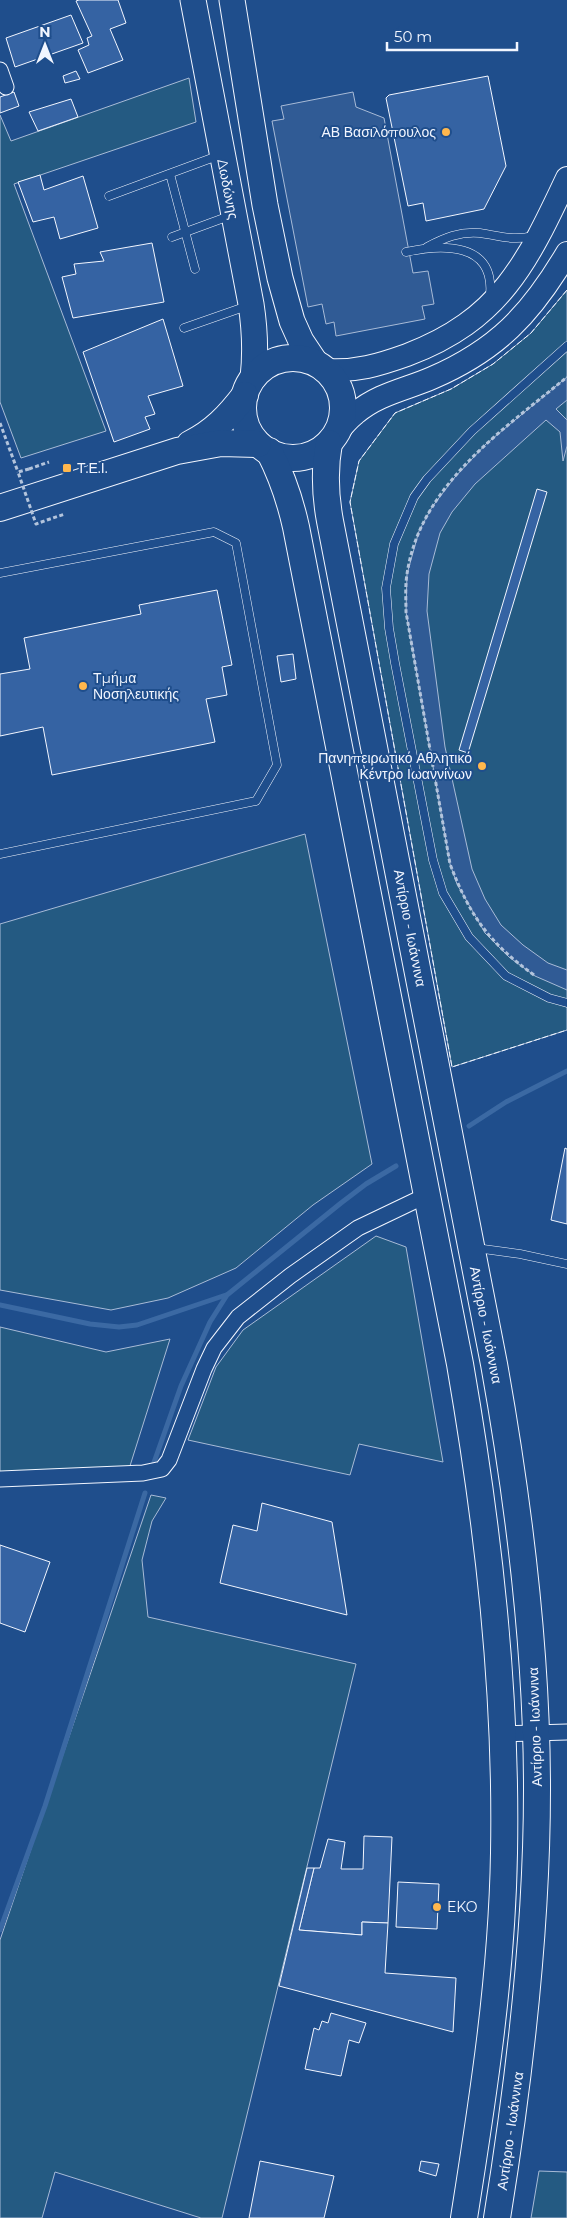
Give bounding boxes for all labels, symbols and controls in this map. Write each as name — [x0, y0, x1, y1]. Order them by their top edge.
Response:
north arrow — [20, 20, 70, 70]
scale bar — [387, 20, 517, 52]
text: N — [39, 23, 51, 41]
text: 50 m — [394, 27, 432, 46]
place label: ΑΒ Βασιλόπουλος — [321, 123, 436, 141]
marker: ΑΒ Βασιλόπουλος — [440, 126, 452, 138]
street label: Δωδώνης — [213, 157, 243, 221]
place label: Τ.Ε.Ι. — [77, 459, 108, 477]
marker: Τ.Ε.Ι. — [61, 462, 73, 474]
place label: Τμήμα Νοσηλευτικής — [93, 669, 179, 703]
marker: Τμήμα Νοσηλευτικής — [77, 680, 89, 692]
place label: Πανηπειρωτικό Αθλητικό Κέντρο Ιωαννίνων — [318, 749, 472, 783]
marker: Πανηπειρωτικό Αθλητικό Κέντρο Ιωαννίνων — [476, 760, 488, 772]
street label: Αντίρριο - Ιωάννινα — [390, 868, 430, 988]
street label: Αντίρριο - Ιωάννινα — [466, 1265, 506, 1385]
street label: Αντίρριο - Ιωάννινα — [524, 1667, 546, 1787]
place label: EKO — [447, 1898, 478, 1916]
marker: EKO — [431, 1901, 443, 1913]
street label: Αντίρριο - Ιωάννινα — [493, 2071, 527, 2191]

